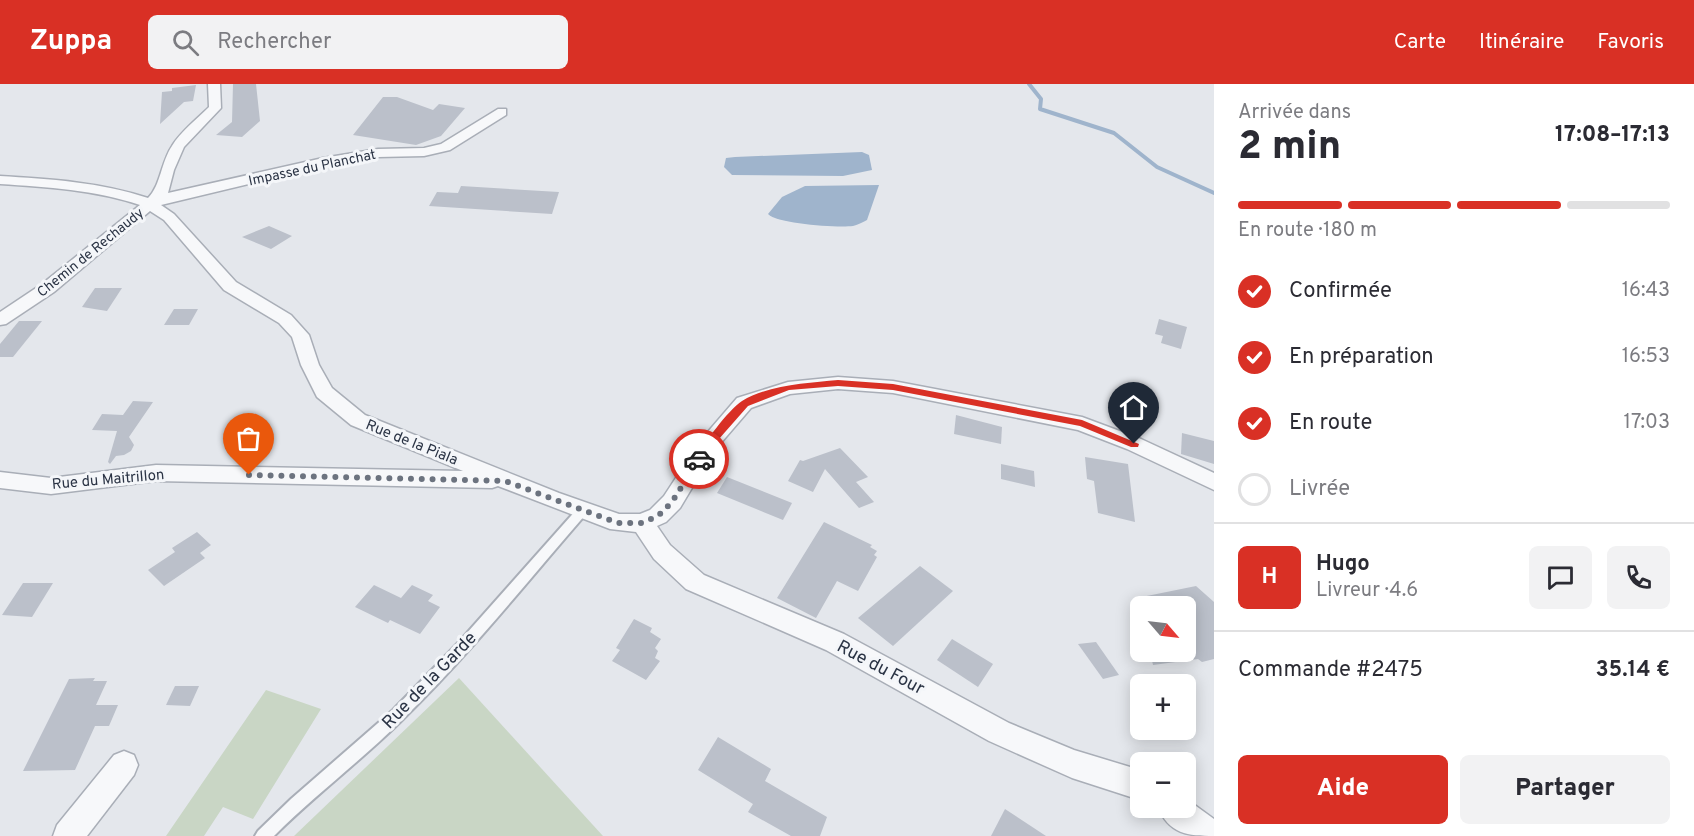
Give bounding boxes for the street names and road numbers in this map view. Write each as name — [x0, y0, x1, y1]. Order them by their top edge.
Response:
street label: Impasse du Planchat — [247, 147, 378, 190]
street label: Chemin de Rechaudy — [34, 205, 148, 301]
street label: Rue de la Piala — [362, 416, 460, 471]
street label: Rue du Maitrillon — [51, 466, 165, 495]
street label: Rue de la Garde — [378, 628, 482, 735]
street label: Rue du Four — [832, 636, 928, 701]

